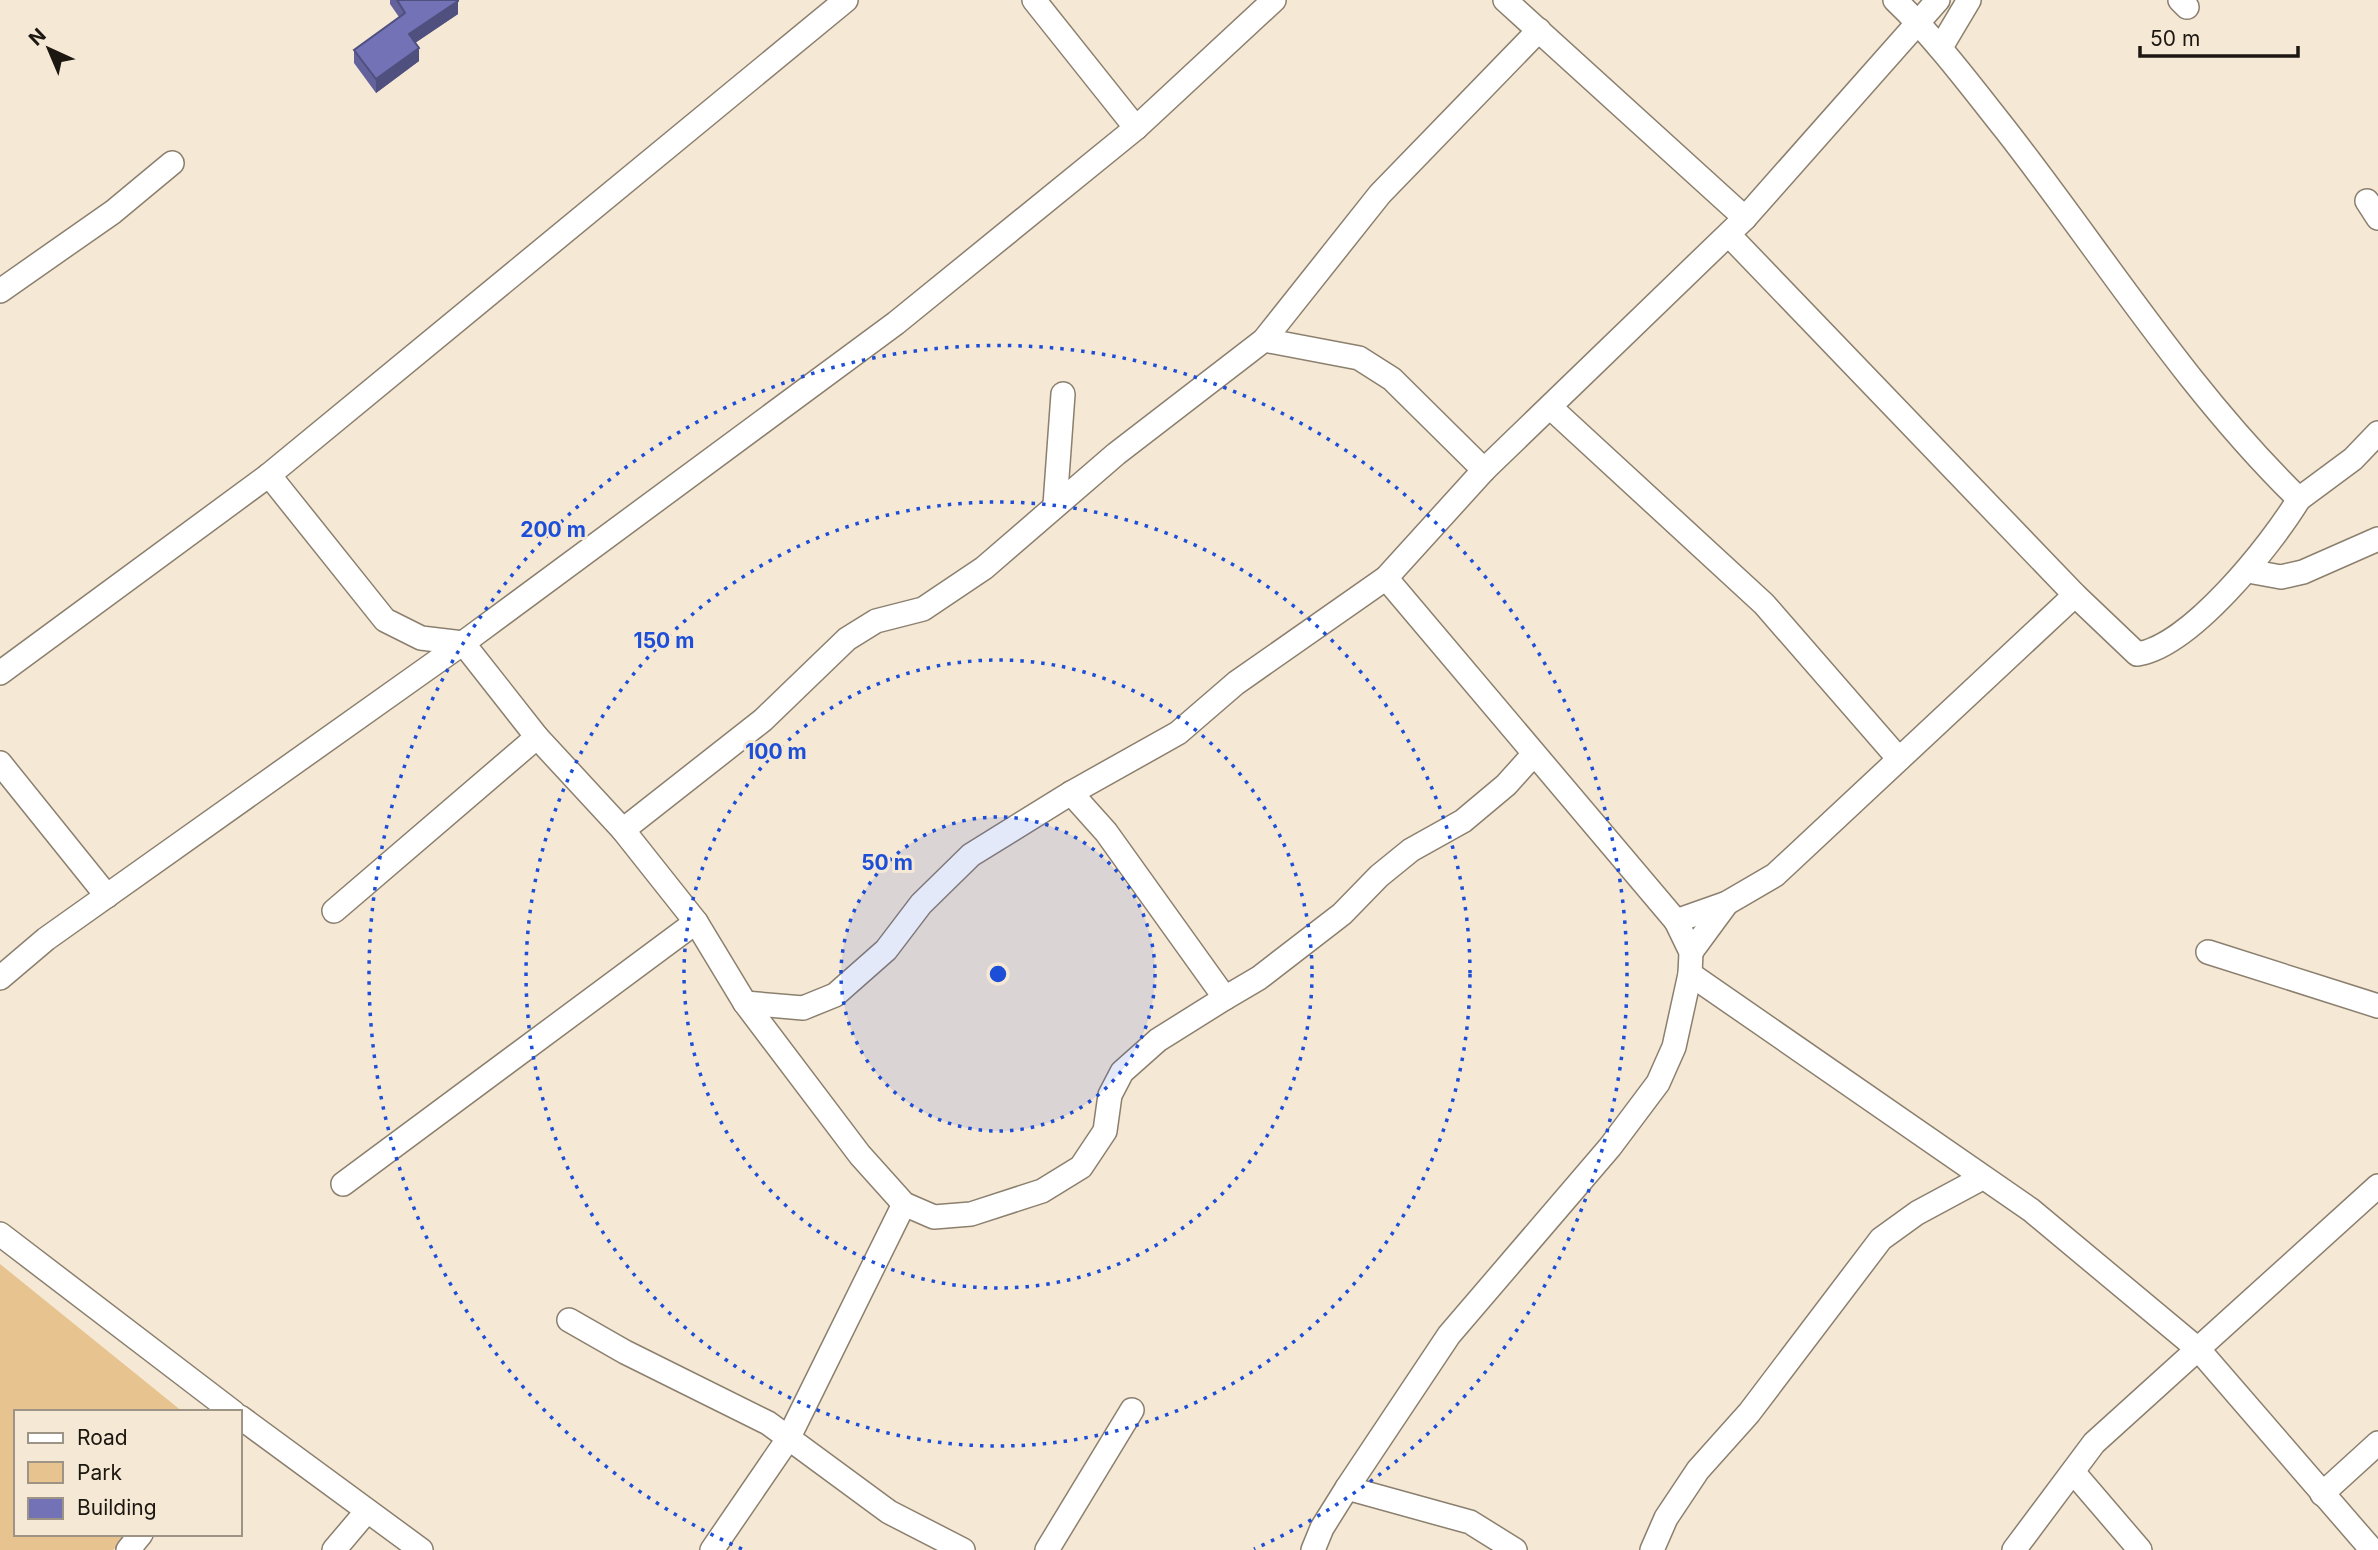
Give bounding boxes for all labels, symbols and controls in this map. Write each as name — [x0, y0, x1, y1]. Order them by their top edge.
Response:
north arrow — [14, 14, 84, 84]
scale bar — [2140, 14, 2298, 58]
text: N — [24, 24, 51, 50]
text: 50 m — [2150, 26, 2200, 51]
text: 200 m — [520, 517, 586, 542]
text: 150 m — [634, 628, 694, 653]
text: 100 m — [745, 739, 807, 764]
text: 50 m — [861, 850, 913, 875]
centre of rings — [986, 962, 1010, 986]
legend — [14, 1410, 242, 1536]
text: Road — [77, 1425, 128, 1450]
text: Park — [77, 1460, 122, 1485]
text: Building — [77, 1495, 157, 1520]

